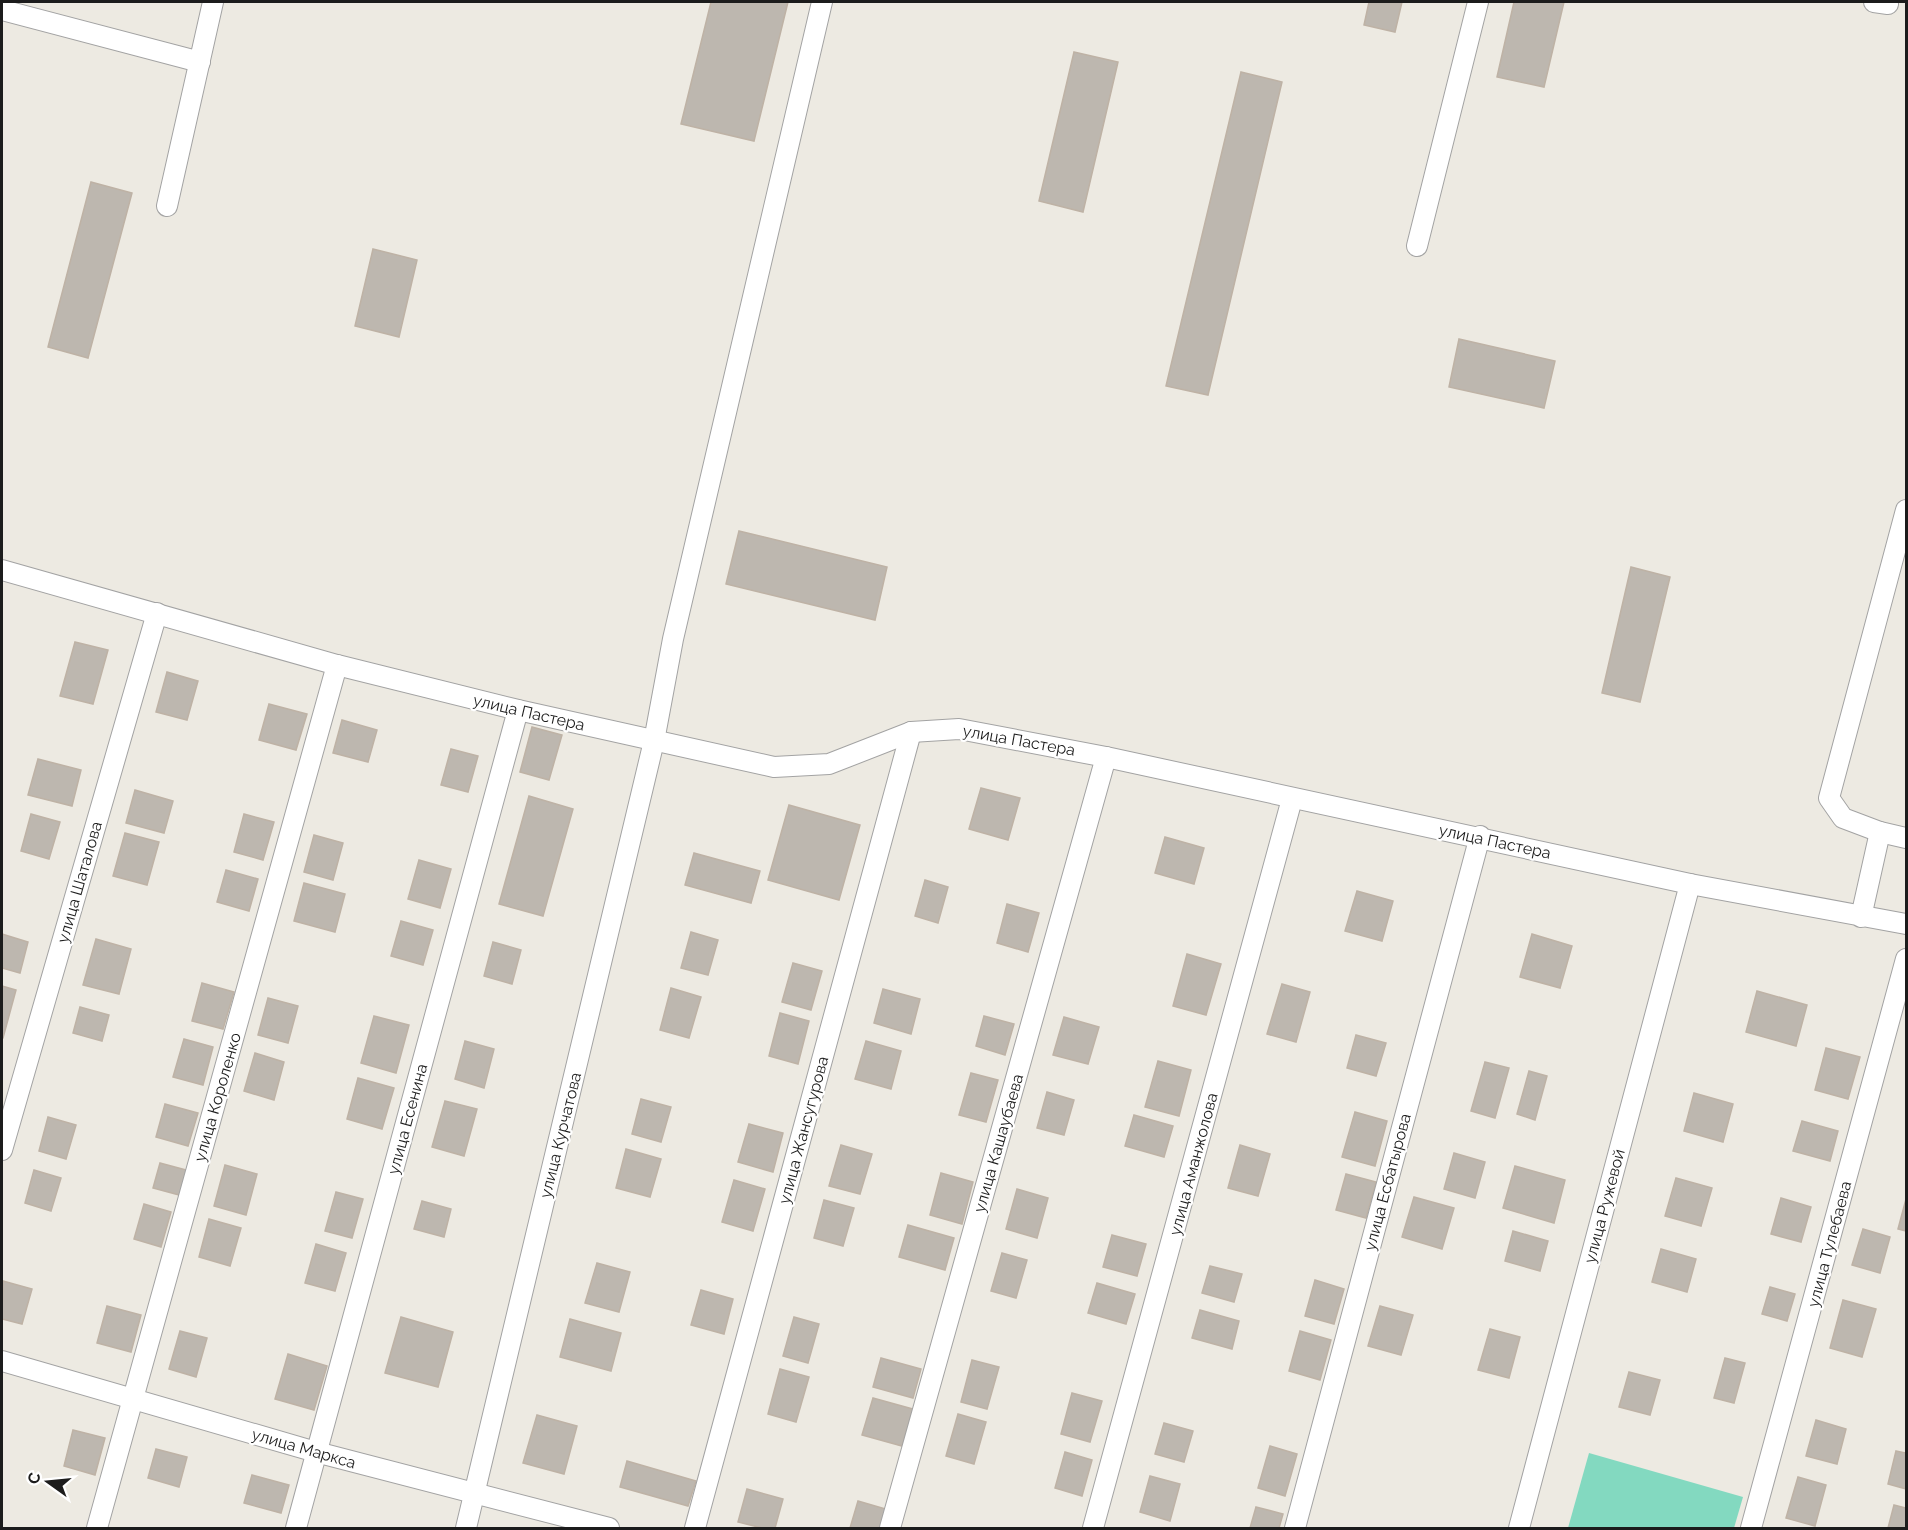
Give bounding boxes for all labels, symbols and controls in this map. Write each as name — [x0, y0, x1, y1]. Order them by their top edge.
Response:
street label: улица Пастера — [471, 690, 587, 735]
street label: улица Пастера — [961, 721, 1077, 760]
street label: улица Шаталова — [53, 819, 106, 945]
street label: улица Пастера — [1437, 820, 1553, 863]
street label: улица Короленко — [190, 1031, 245, 1164]
street label: улица Жансугурова — [775, 1054, 832, 1206]
street label: улица Есенина — [384, 1062, 431, 1177]
street label: улица Курчатова — [536, 1070, 585, 1200]
street label: улица Кашаубаева — [970, 1072, 1027, 1215]
street label: улица Аманжолова — [1165, 1091, 1222, 1238]
street label: улица Есбатырова — [1360, 1112, 1415, 1253]
street label: улица Ружевой — [1580, 1147, 1629, 1265]
street label: улица Тулебаева — [1804, 1179, 1855, 1309]
street label: улица Маркса — [250, 1425, 358, 1472]
north arrow — [18, 1452, 78, 1512]
text: С — [23, 1470, 45, 1486]

